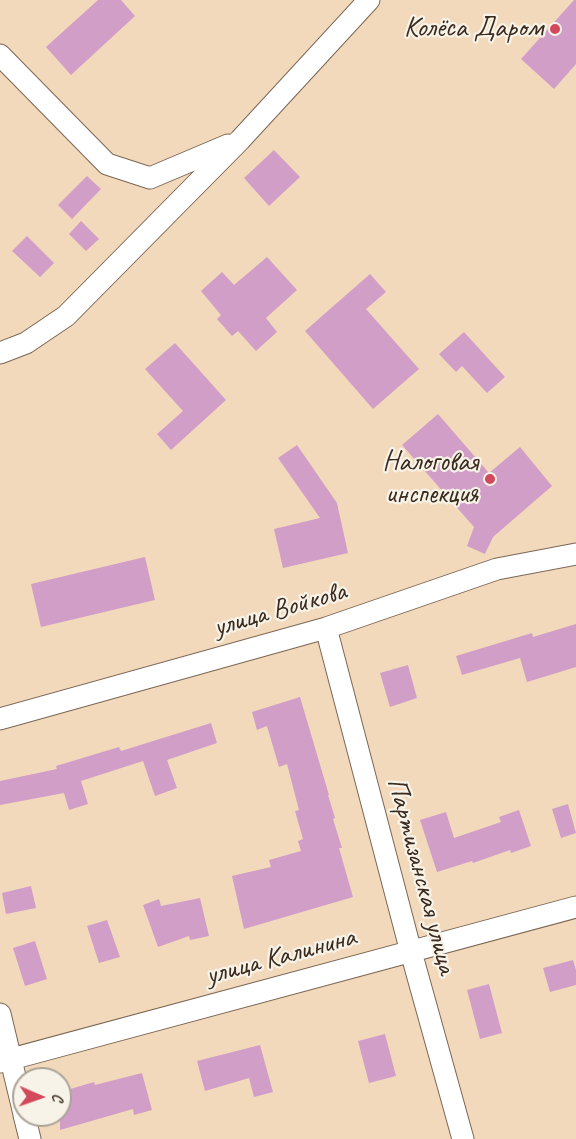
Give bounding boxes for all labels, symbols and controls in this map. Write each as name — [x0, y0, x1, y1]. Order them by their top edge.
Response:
place label: Колёса Даром — [404, 12, 543, 46]
marker: Колёса Даром — [548, 22, 562, 36]
place label: Налоговая инспекция — [382, 446, 478, 512]
marker: Налоговая инспекция — [483, 472, 497, 486]
street label: улица Войкова — [210, 575, 350, 645]
street label: Партизанская улица — [379, 774, 463, 978]
street label: улица Калинина — [202, 921, 360, 993]
north arrow — [12, 1067, 72, 1127]
text: С — [48, 1093, 68, 1102]

